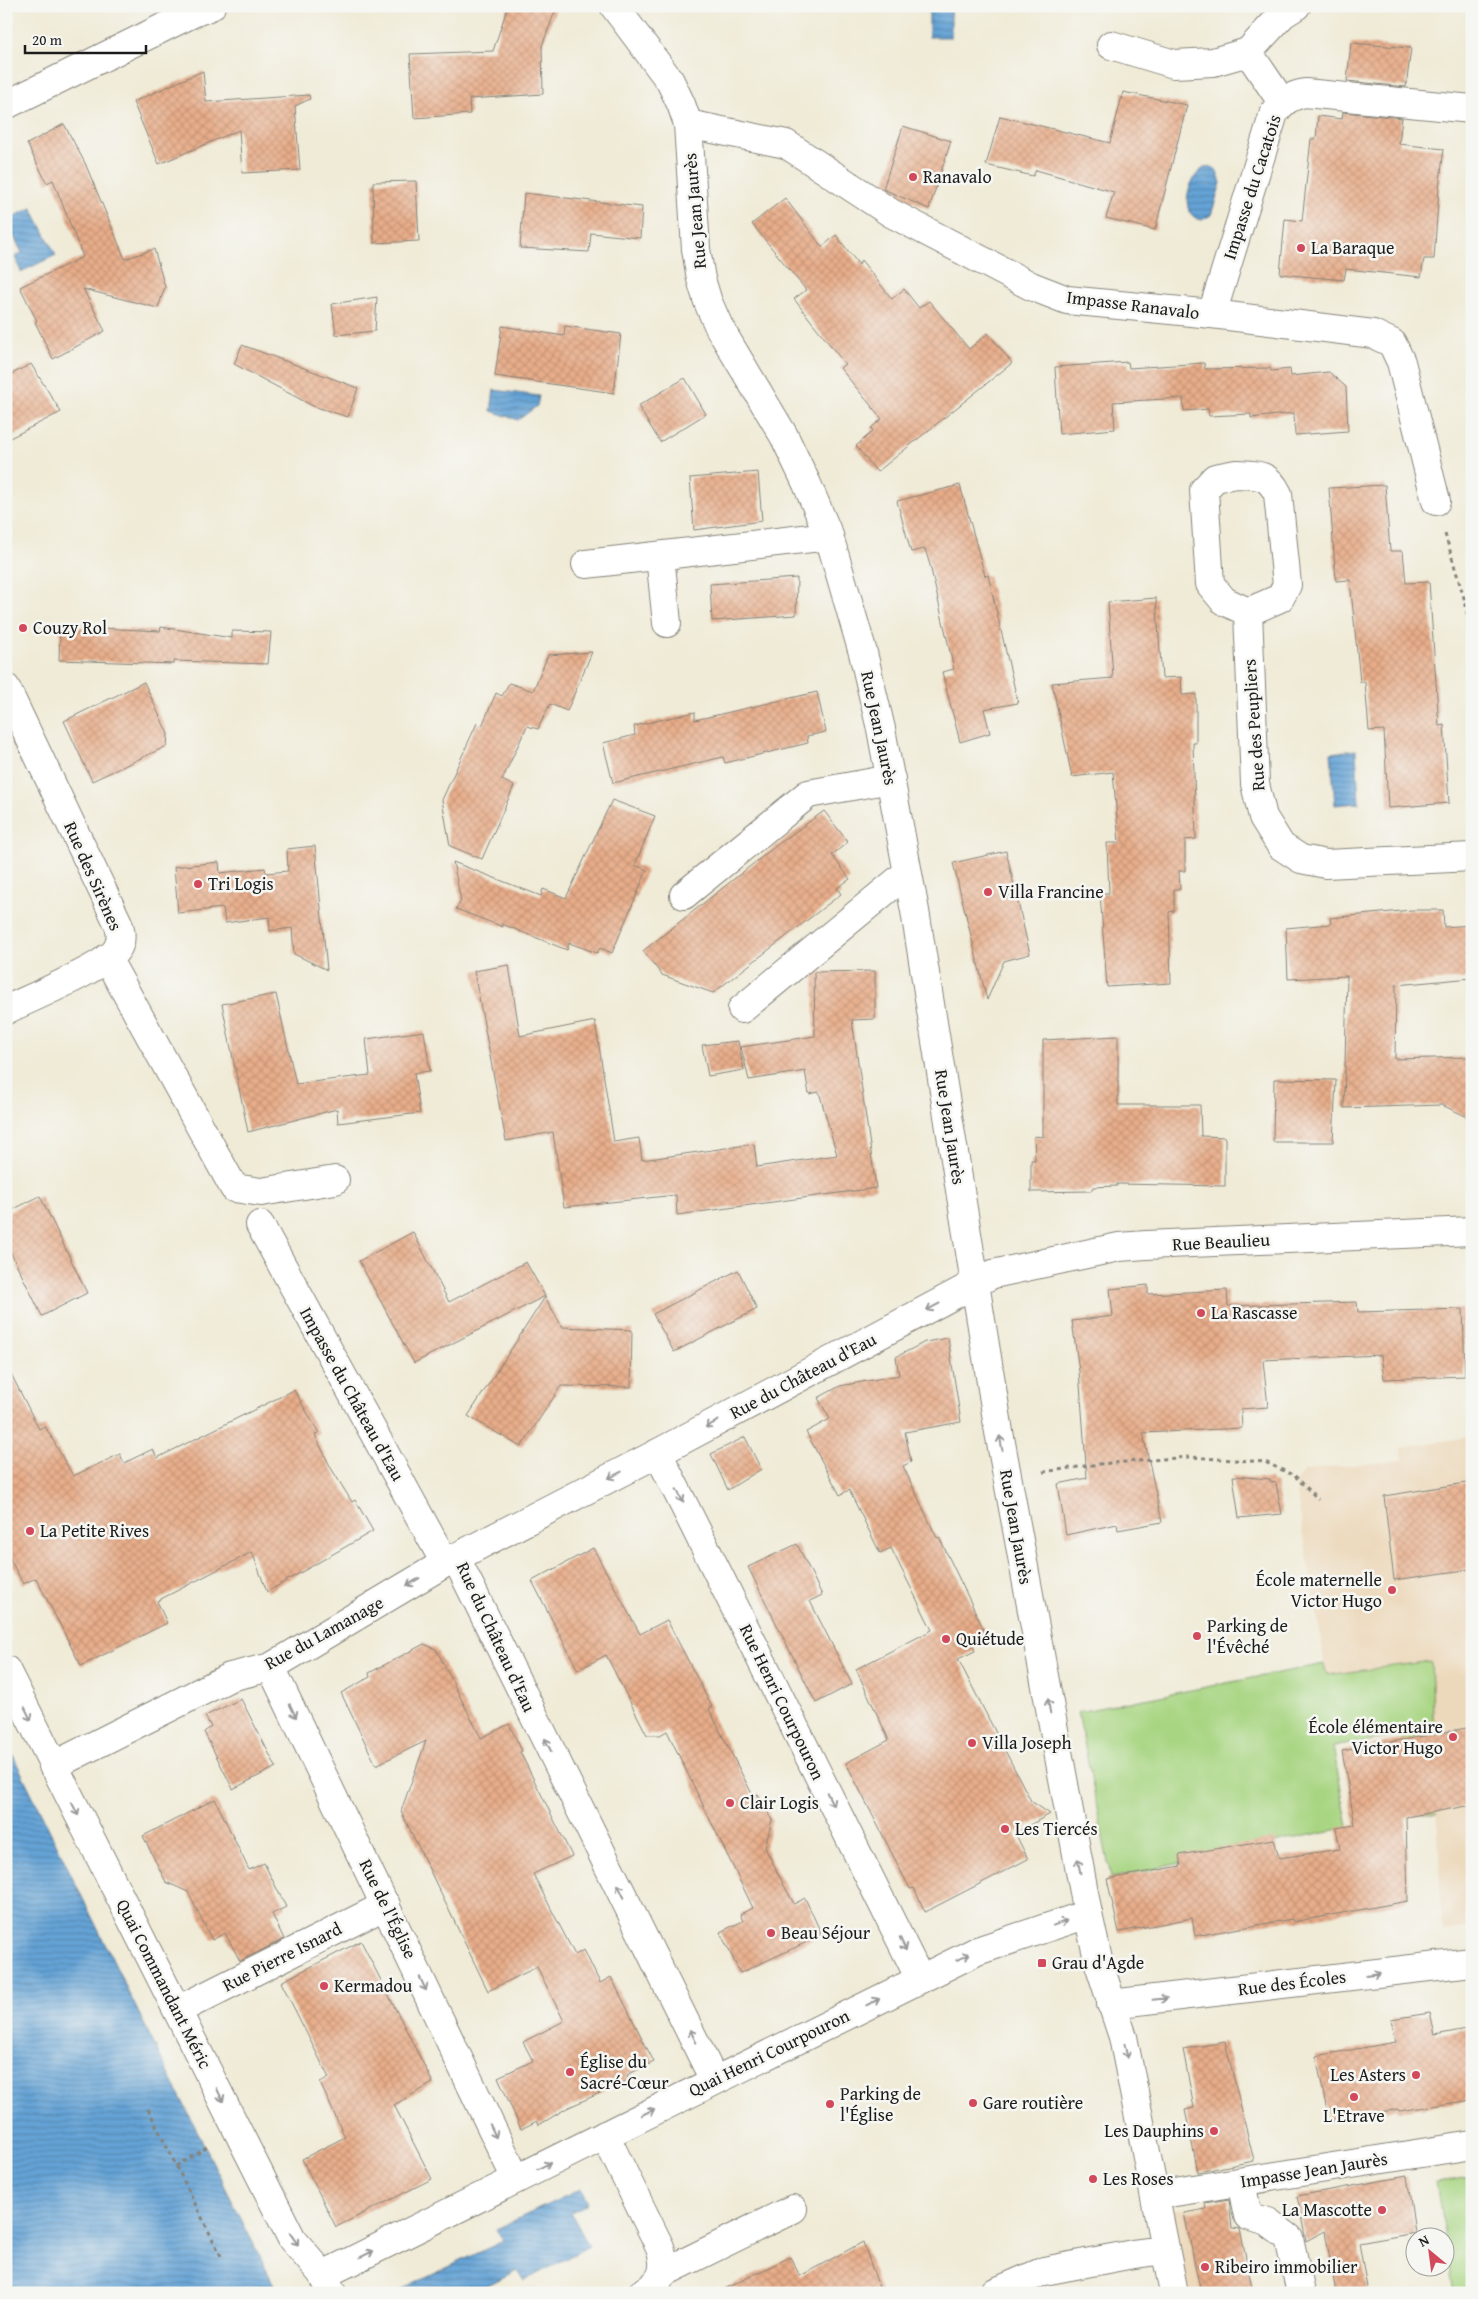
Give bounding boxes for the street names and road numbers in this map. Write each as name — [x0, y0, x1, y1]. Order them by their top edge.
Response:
street label: Impasse du Cacatois — [1215, 111, 1288, 263]
street label: Rue Jean Jaurès — [676, 152, 713, 270]
street label: Impasse Ranavalo — [1065, 283, 1201, 326]
street label: Rue des Peupliers — [1235, 658, 1272, 792]
street label: Rue Jean Jaurès — [854, 668, 905, 788]
street label: Rue des Sirènes — [57, 817, 130, 935]
street label: Rue Jean Jaurès — [928, 1067, 973, 1186]
street label: Rue Beaulieu — [1171, 1225, 1271, 1258]
street label: Impasse du Château d'Eau — [293, 1302, 412, 1486]
street label: Rue du Château d'Eau — [725, 1325, 881, 1426]
street label: Rue Jean Jaurès — [993, 1467, 1040, 1586]
street label: Rue du Château d'Eau — [450, 1557, 543, 1717]
street label: Rue du Lamanage — [259, 1589, 388, 1676]
street label: Rue Henri Courpouron — [733, 1619, 832, 1784]
street label: Rue de l'Église — [353, 1854, 424, 1963]
street label: Quai Commandant Méric — [110, 1894, 219, 2073]
street label: Rue Pierre Isnard — [217, 1915, 347, 1998]
street label: Rue des Écoles — [1236, 1962, 1347, 2003]
street label: Quai Henri Courpouron — [684, 2002, 854, 2103]
street label: Impasse Jean Jaurès — [1238, 2145, 1390, 2194]

